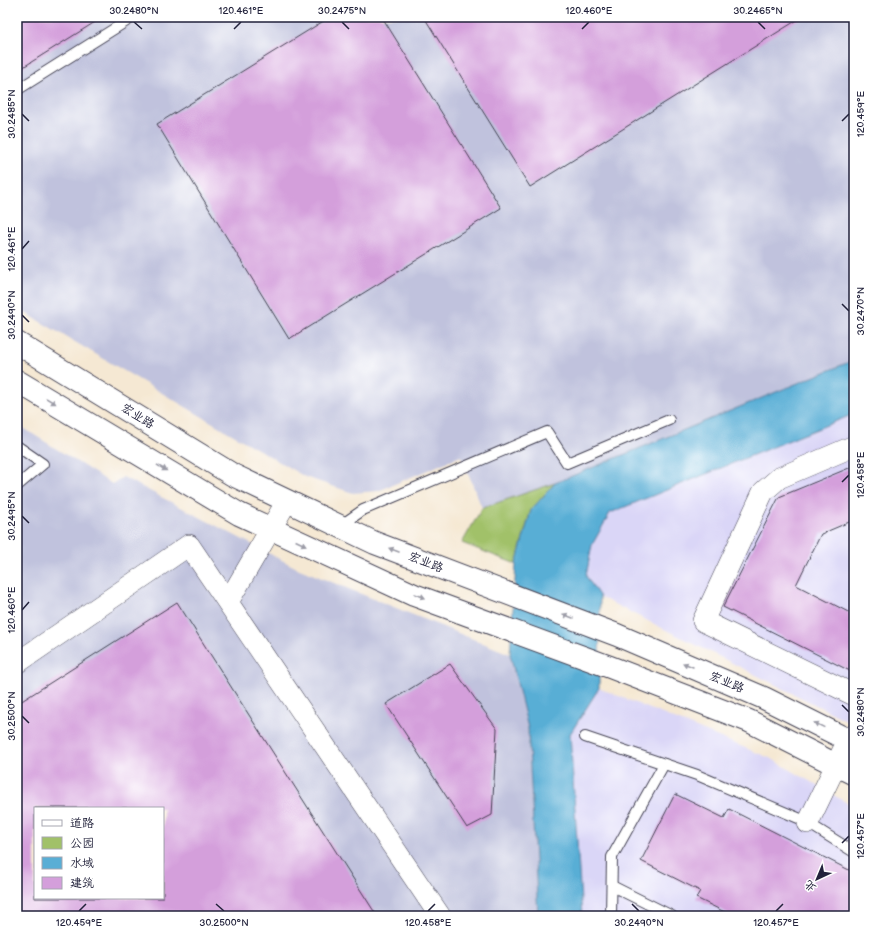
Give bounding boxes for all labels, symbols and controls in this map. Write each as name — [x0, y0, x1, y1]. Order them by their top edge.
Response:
text: 30.2480°N — [109, 5, 159, 17]
text: 120.461°E — [219, 5, 264, 17]
text: 30.2475°N — [318, 5, 366, 17]
text: 120.460°E — [566, 5, 613, 17]
text: 30.2465°N — [733, 5, 783, 17]
text: 30.2485°N — [6, 89, 18, 139]
text: 120.459°E — [855, 90, 867, 137]
text: 120.461°E — [6, 226, 18, 271]
text: 30.2470°N — [855, 287, 867, 335]
text: 30.2490°N — [6, 290, 18, 340]
one-way arrow — [45, 398, 56, 405]
street label: 宏业路 — [118, 401, 157, 432]
text: 120.458°E — [855, 451, 867, 498]
one-way arrow — [157, 464, 167, 472]
text: 30.2495°N — [6, 491, 18, 541]
one-way arrow — [296, 540, 308, 546]
one-way arrow — [388, 546, 400, 552]
street label: 宏业路 — [406, 549, 445, 576]
text: 120.460°E — [6, 586, 18, 633]
one-way arrow — [414, 594, 426, 600]
one-way arrow — [561, 613, 573, 619]
one-way arrow — [683, 662, 694, 668]
street label: 宏业路 — [707, 669, 746, 696]
text: 30.2480°N — [855, 687, 867, 737]
text: 30.2500°N — [6, 691, 18, 741]
one-way arrow — [813, 722, 825, 728]
legend — [34, 807, 164, 899]
text: 120.457°E — [855, 813, 867, 859]
text: 道路 — [70, 816, 94, 831]
text: 公园 — [70, 836, 94, 851]
text: 水域 — [70, 856, 94, 871]
north arrow — [797, 859, 837, 899]
text: 建筑 — [70, 876, 94, 891]
text: 北 — [802, 877, 819, 894]
text: 120.459°E — [56, 917, 103, 929]
text: 30.2500°N — [199, 917, 249, 929]
text: 120.458°E — [405, 917, 452, 929]
text: 30.2490°N — [614, 917, 664, 929]
text: 120.457°E — [753, 917, 799, 929]

